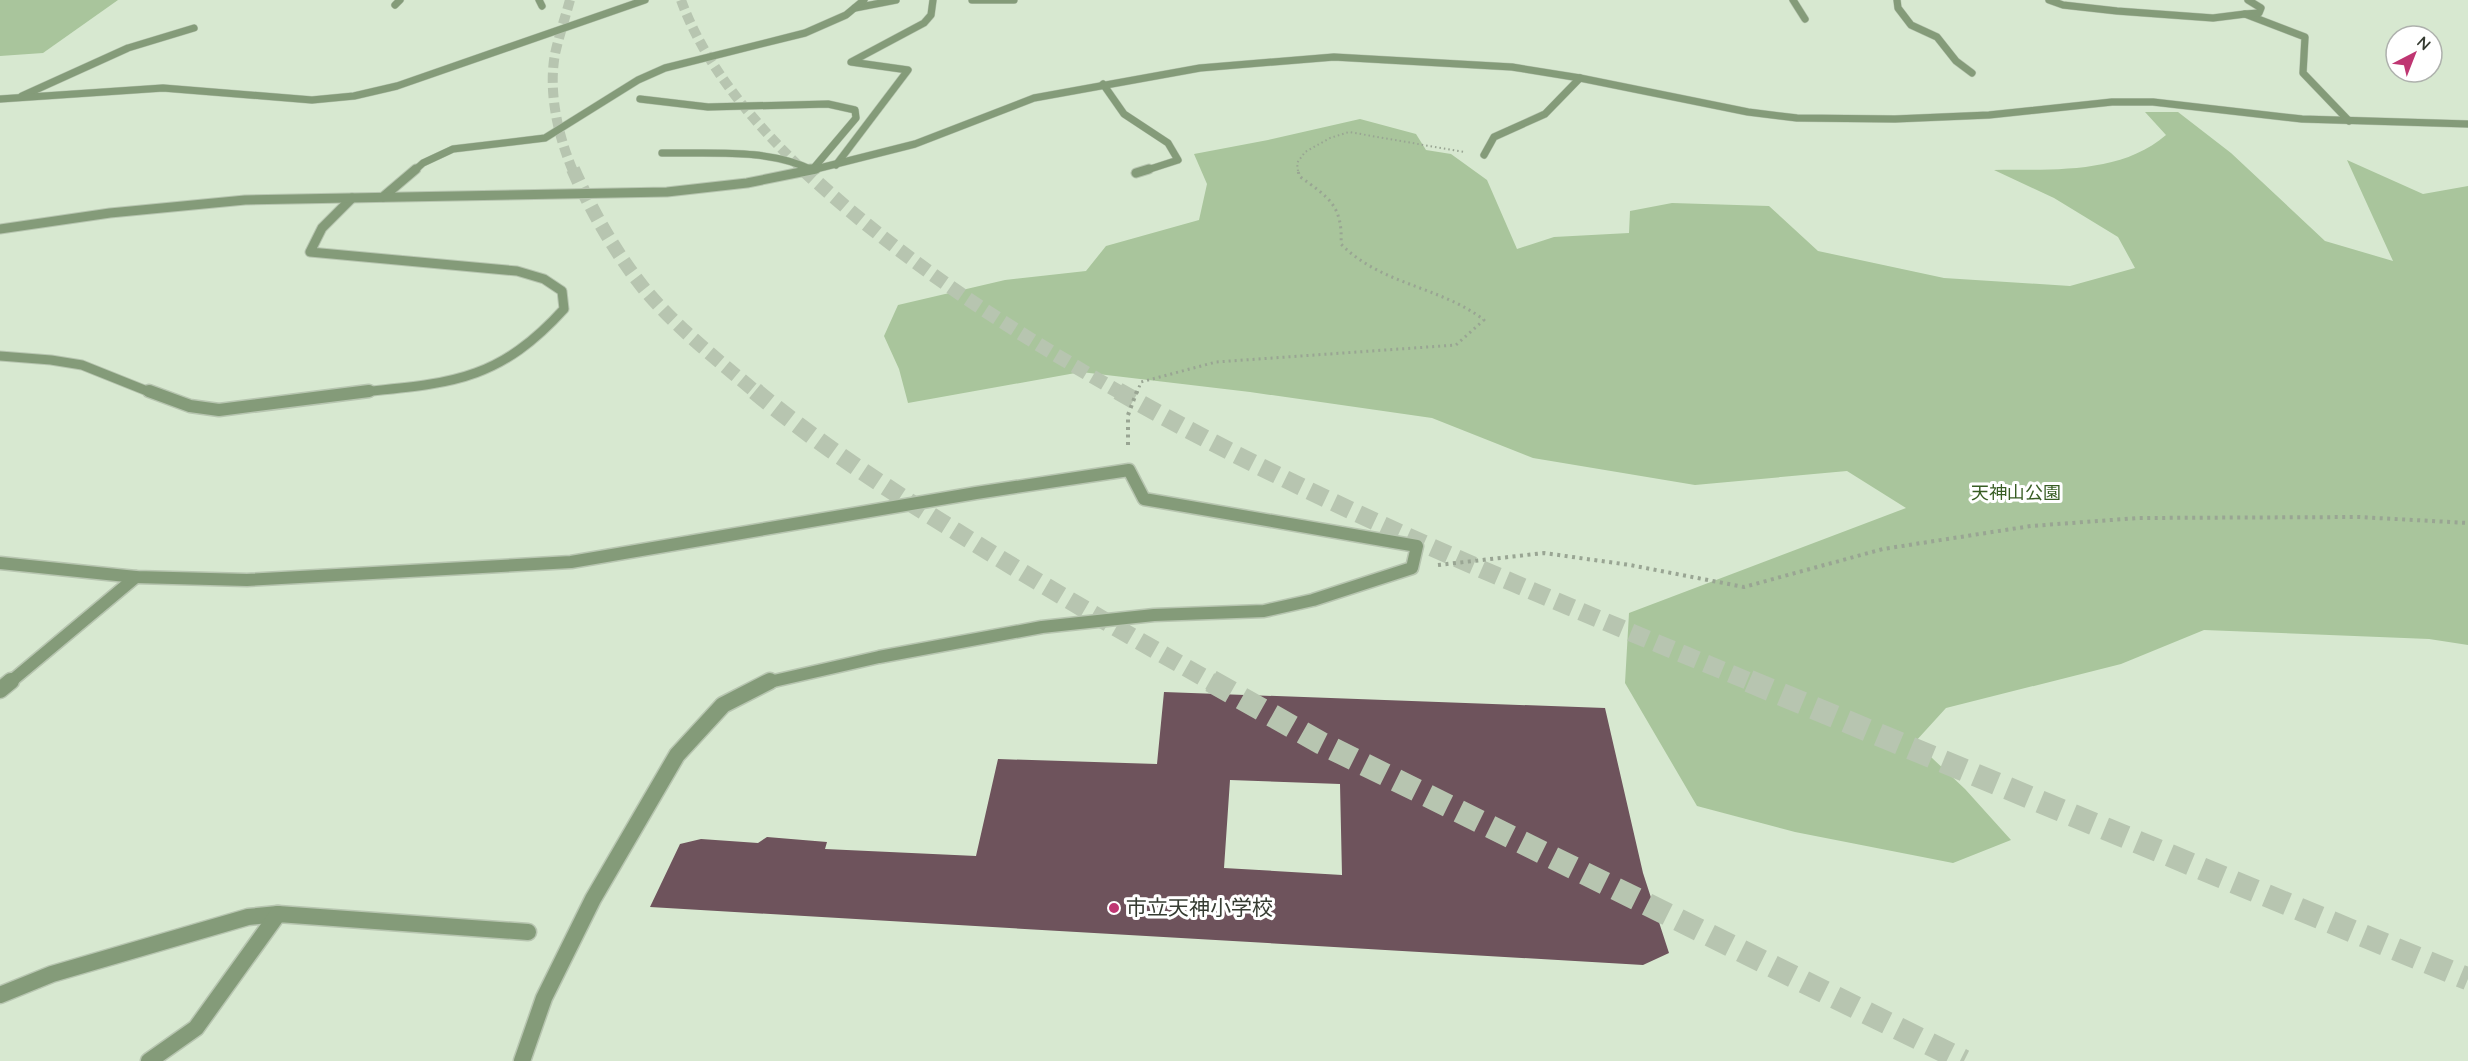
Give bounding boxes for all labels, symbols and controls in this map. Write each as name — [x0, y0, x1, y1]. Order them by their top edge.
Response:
north arrow — [2384, 24, 2444, 84]
text: N — [2413, 31, 2435, 54]
park label: 天神山公園 — [1971, 481, 2061, 504]
place label: 市立天神小学校 — [1126, 894, 1273, 920]
marker: 市立天神小学校 — [1107, 901, 1121, 915]

